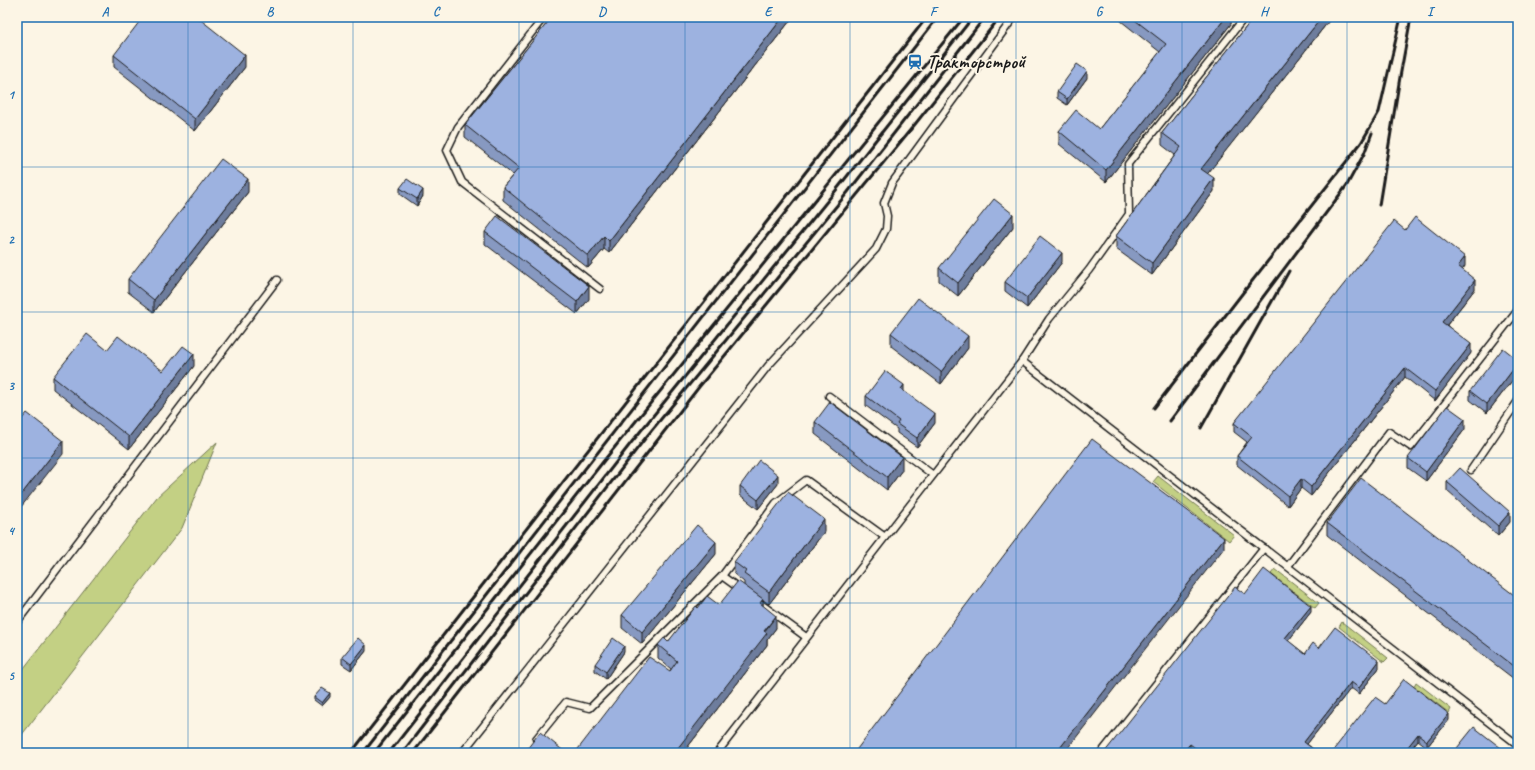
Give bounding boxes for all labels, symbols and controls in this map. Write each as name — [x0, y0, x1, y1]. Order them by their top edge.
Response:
text: A — [102, 4, 110, 20]
text: B — [267, 4, 275, 20]
text: C — [433, 4, 441, 20]
text: D — [598, 4, 607, 20]
text: E — [765, 4, 774, 20]
text: F — [930, 4, 939, 20]
text: G — [1096, 4, 1104, 20]
text: H — [1260, 4, 1270, 20]
text: I — [1427, 4, 1436, 20]
place label: Тракторстрой — [927, 50, 1027, 74]
station icon: Тракторстрой — [906, 53, 924, 71]
text: 1 — [8, 87, 16, 103]
text: 2 — [8, 232, 15, 248]
text: 3 — [8, 378, 15, 394]
text: 4 — [8, 523, 16, 539]
text: 5 — [8, 668, 15, 684]

